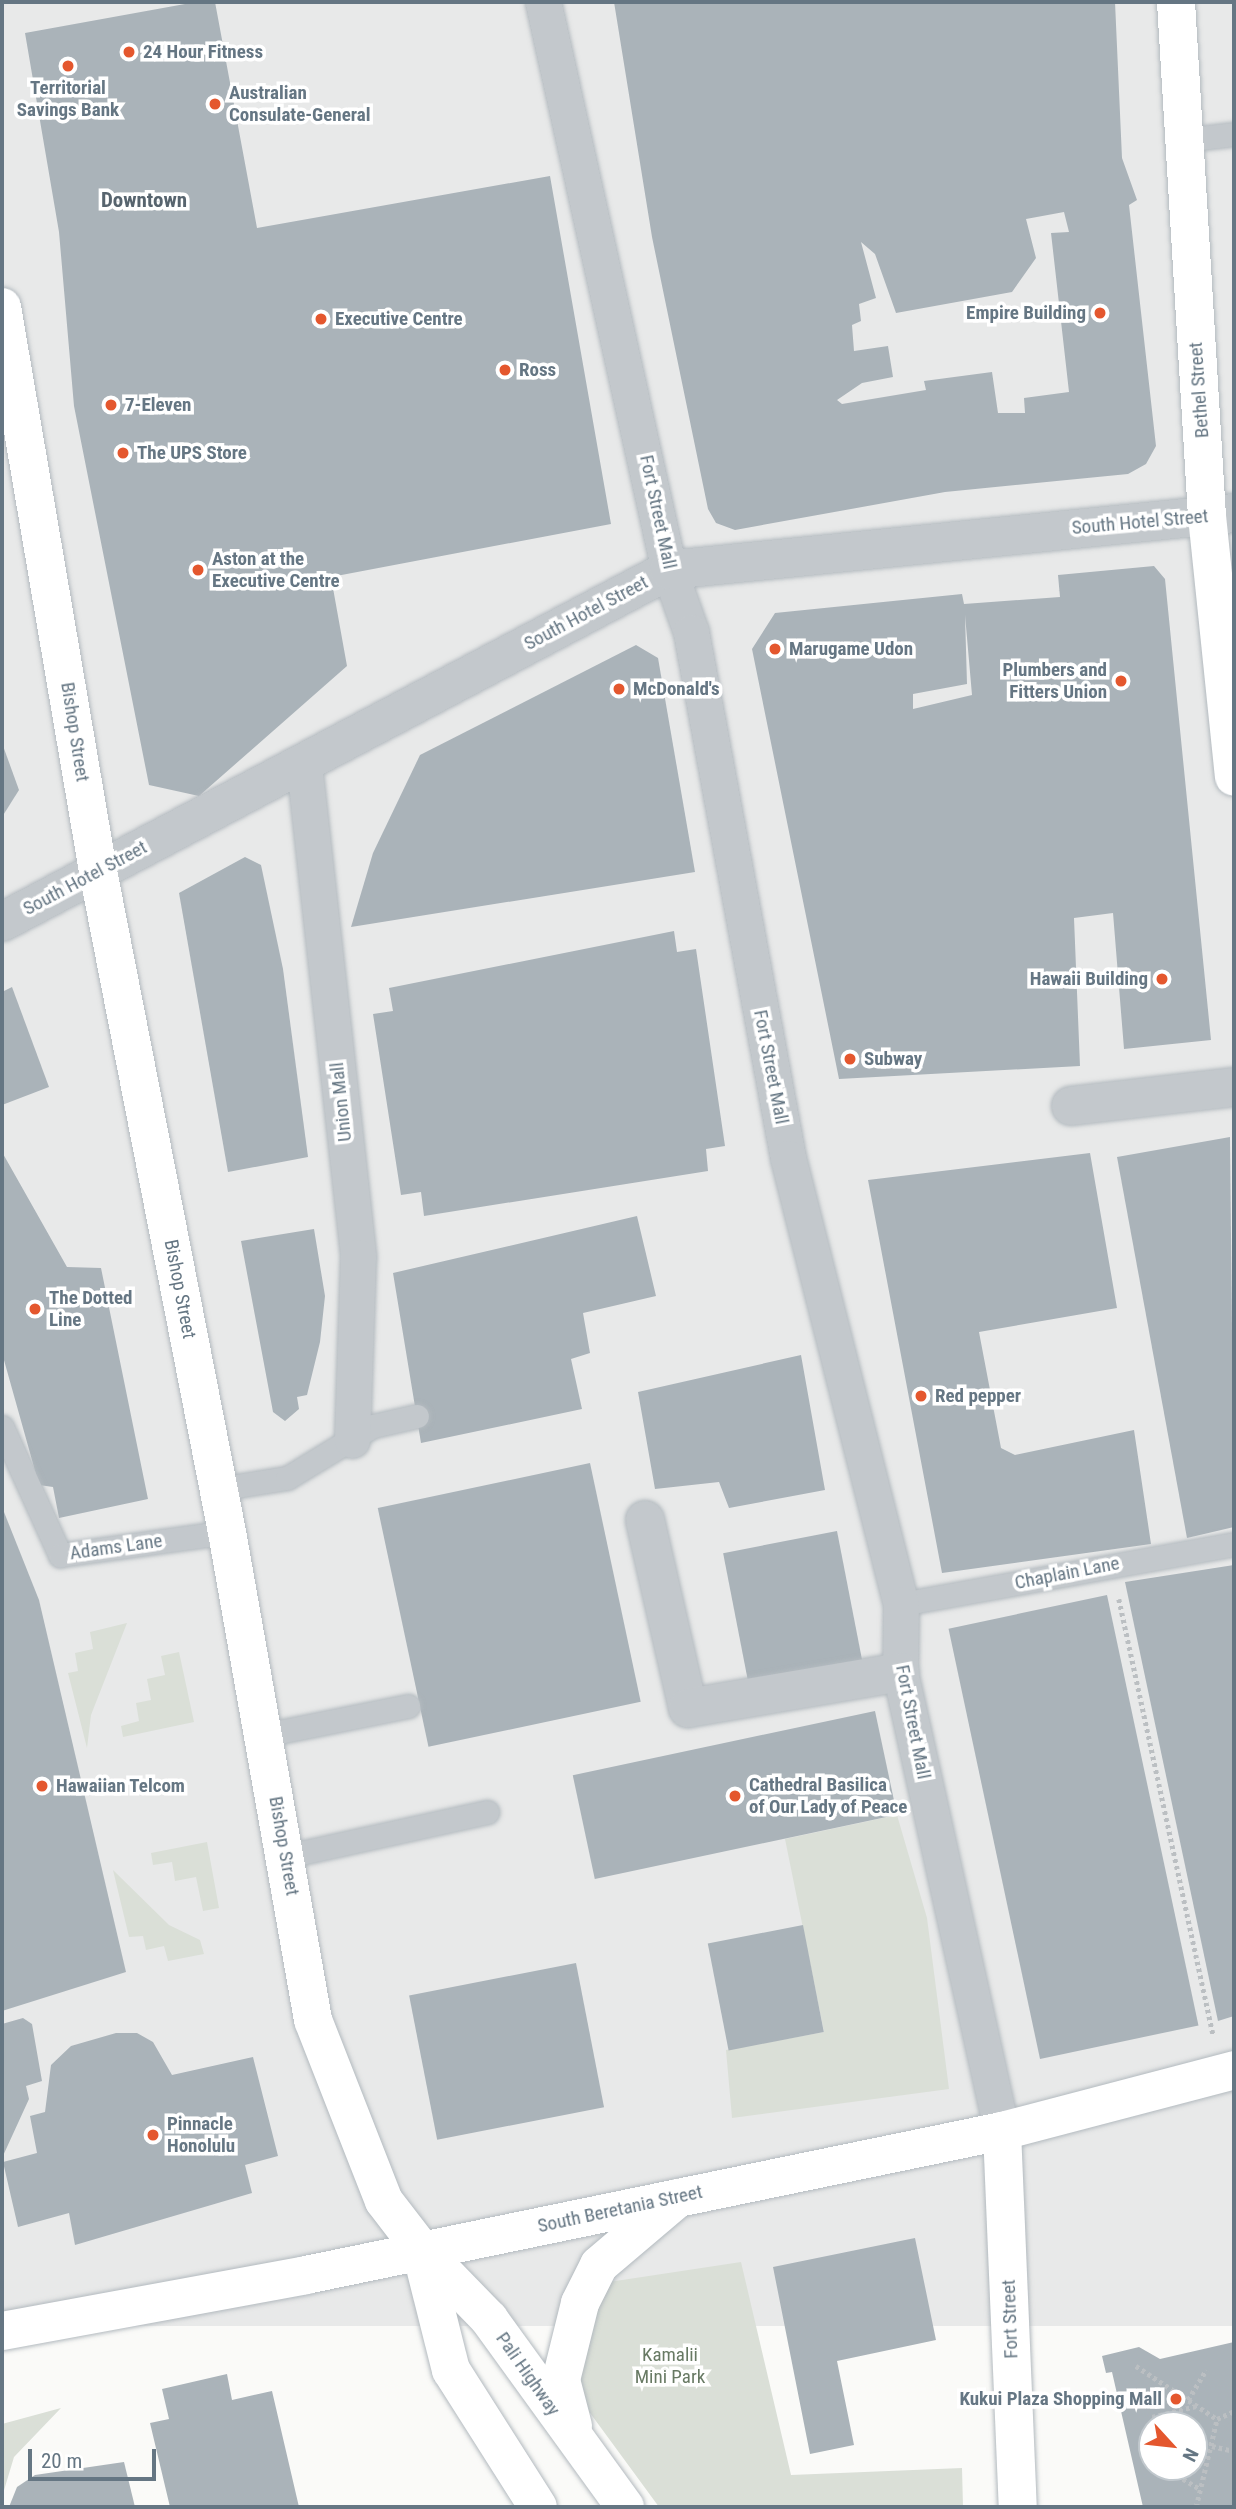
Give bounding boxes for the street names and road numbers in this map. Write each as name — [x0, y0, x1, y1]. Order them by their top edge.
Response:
street label: Bethel Street — [1184, 341, 1214, 439]
street label: Fort Street Mall — [635, 453, 681, 571]
street label: South Hotel Street — [1071, 505, 1209, 539]
street label: South Hotel Street — [520, 571, 652, 655]
street label: Bishop Street — [56, 681, 94, 783]
street label: South Hotel Street — [19, 836, 151, 920]
street label: Fort Street Mall — [749, 1008, 793, 1126]
street label: Union Mall — [326, 1061, 356, 1143]
street label: Bishop Street — [159, 1238, 201, 1340]
street label: Adams Lane — [68, 1529, 164, 1565]
street label: Chaplain Lane — [1013, 1552, 1121, 1594]
street label: Fort Street Mall — [891, 1663, 935, 1781]
street label: Bishop Street — [264, 1795, 304, 1897]
street label: South Beretania Street — [536, 2180, 704, 2238]
street label: Fort Street — [997, 2279, 1023, 2359]
street label: Pali Highway — [491, 2328, 565, 2420]

